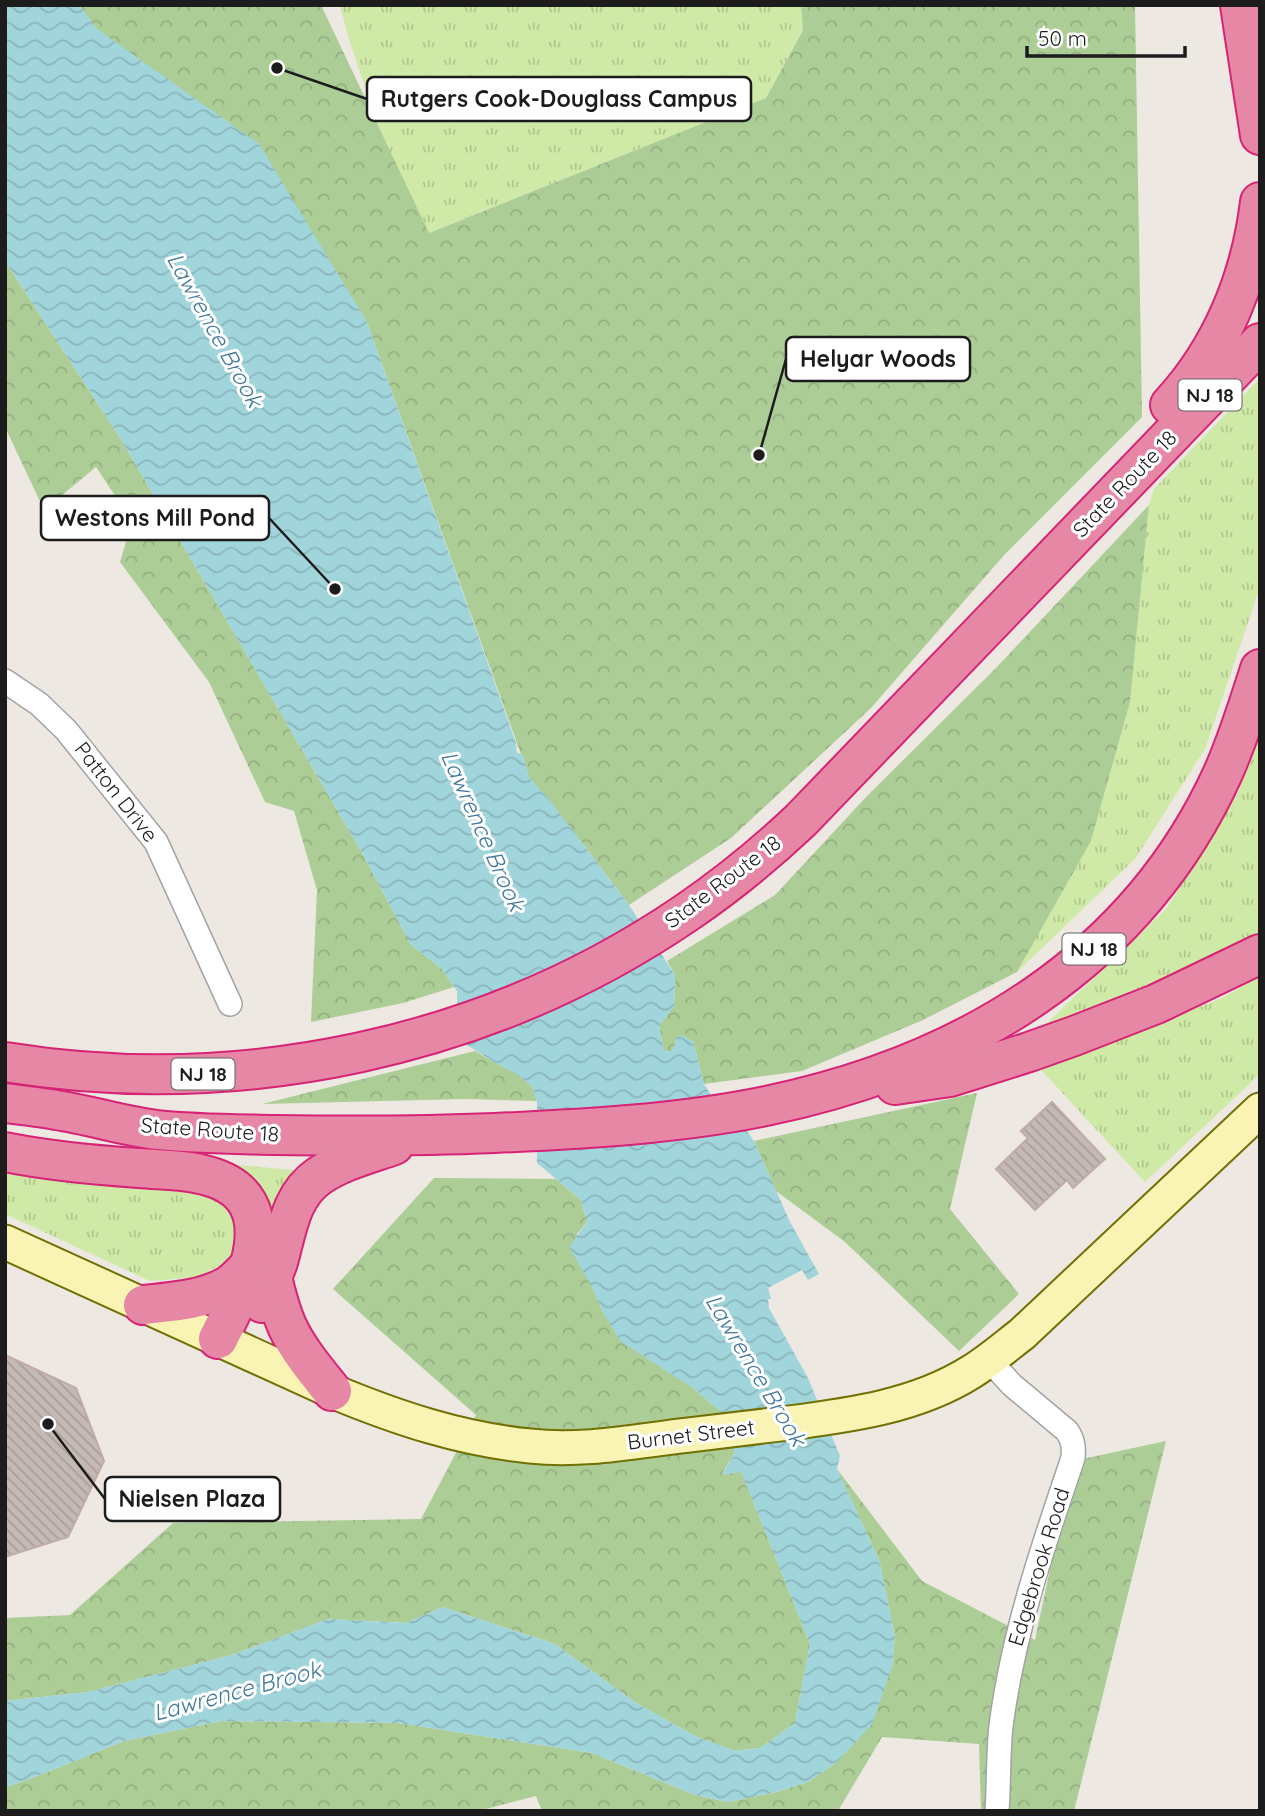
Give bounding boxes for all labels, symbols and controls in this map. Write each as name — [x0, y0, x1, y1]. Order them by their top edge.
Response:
scale bar — [1027, 14, 1184, 58]
text: 50 m — [1038, 25, 1087, 51]
callout: Rutgers Cook-Douglass Campus — [367, 77, 751, 121]
text: Rutgers Cook-Douglass Campus — [381, 84, 737, 113]
water label: Lawrence Brook — [161, 247, 271, 414]
callout: Helyar Woods — [786, 337, 970, 381]
text: Helyar Woods — [800, 344, 956, 373]
road number: NJ 18 — [1178, 380, 1242, 410]
street label: State Route 18 — [1067, 424, 1182, 542]
callout: Westons Mill Pond — [41, 496, 269, 540]
text: Westons Mill Pond — [55, 503, 255, 532]
street label: Patton Drive — [69, 736, 164, 847]
water label: Lawrence Brook — [435, 746, 532, 917]
street label: State Route 18 — [659, 829, 786, 933]
road number: NJ 18 — [1062, 934, 1126, 965]
road number: NJ 18 — [172, 1058, 234, 1090]
street label: State Route 18 — [140, 1111, 280, 1147]
water label: Lawrence Brook — [700, 1288, 814, 1453]
street label: Burnet Street — [626, 1413, 756, 1455]
callout: Nielsen Plaza — [105, 1477, 280, 1521]
text: Nielsen Plaza — [118, 1484, 266, 1513]
street label: Edgebrook Road — [1002, 1485, 1074, 1649]
water label: Lawrence Brook — [150, 1654, 326, 1727]

